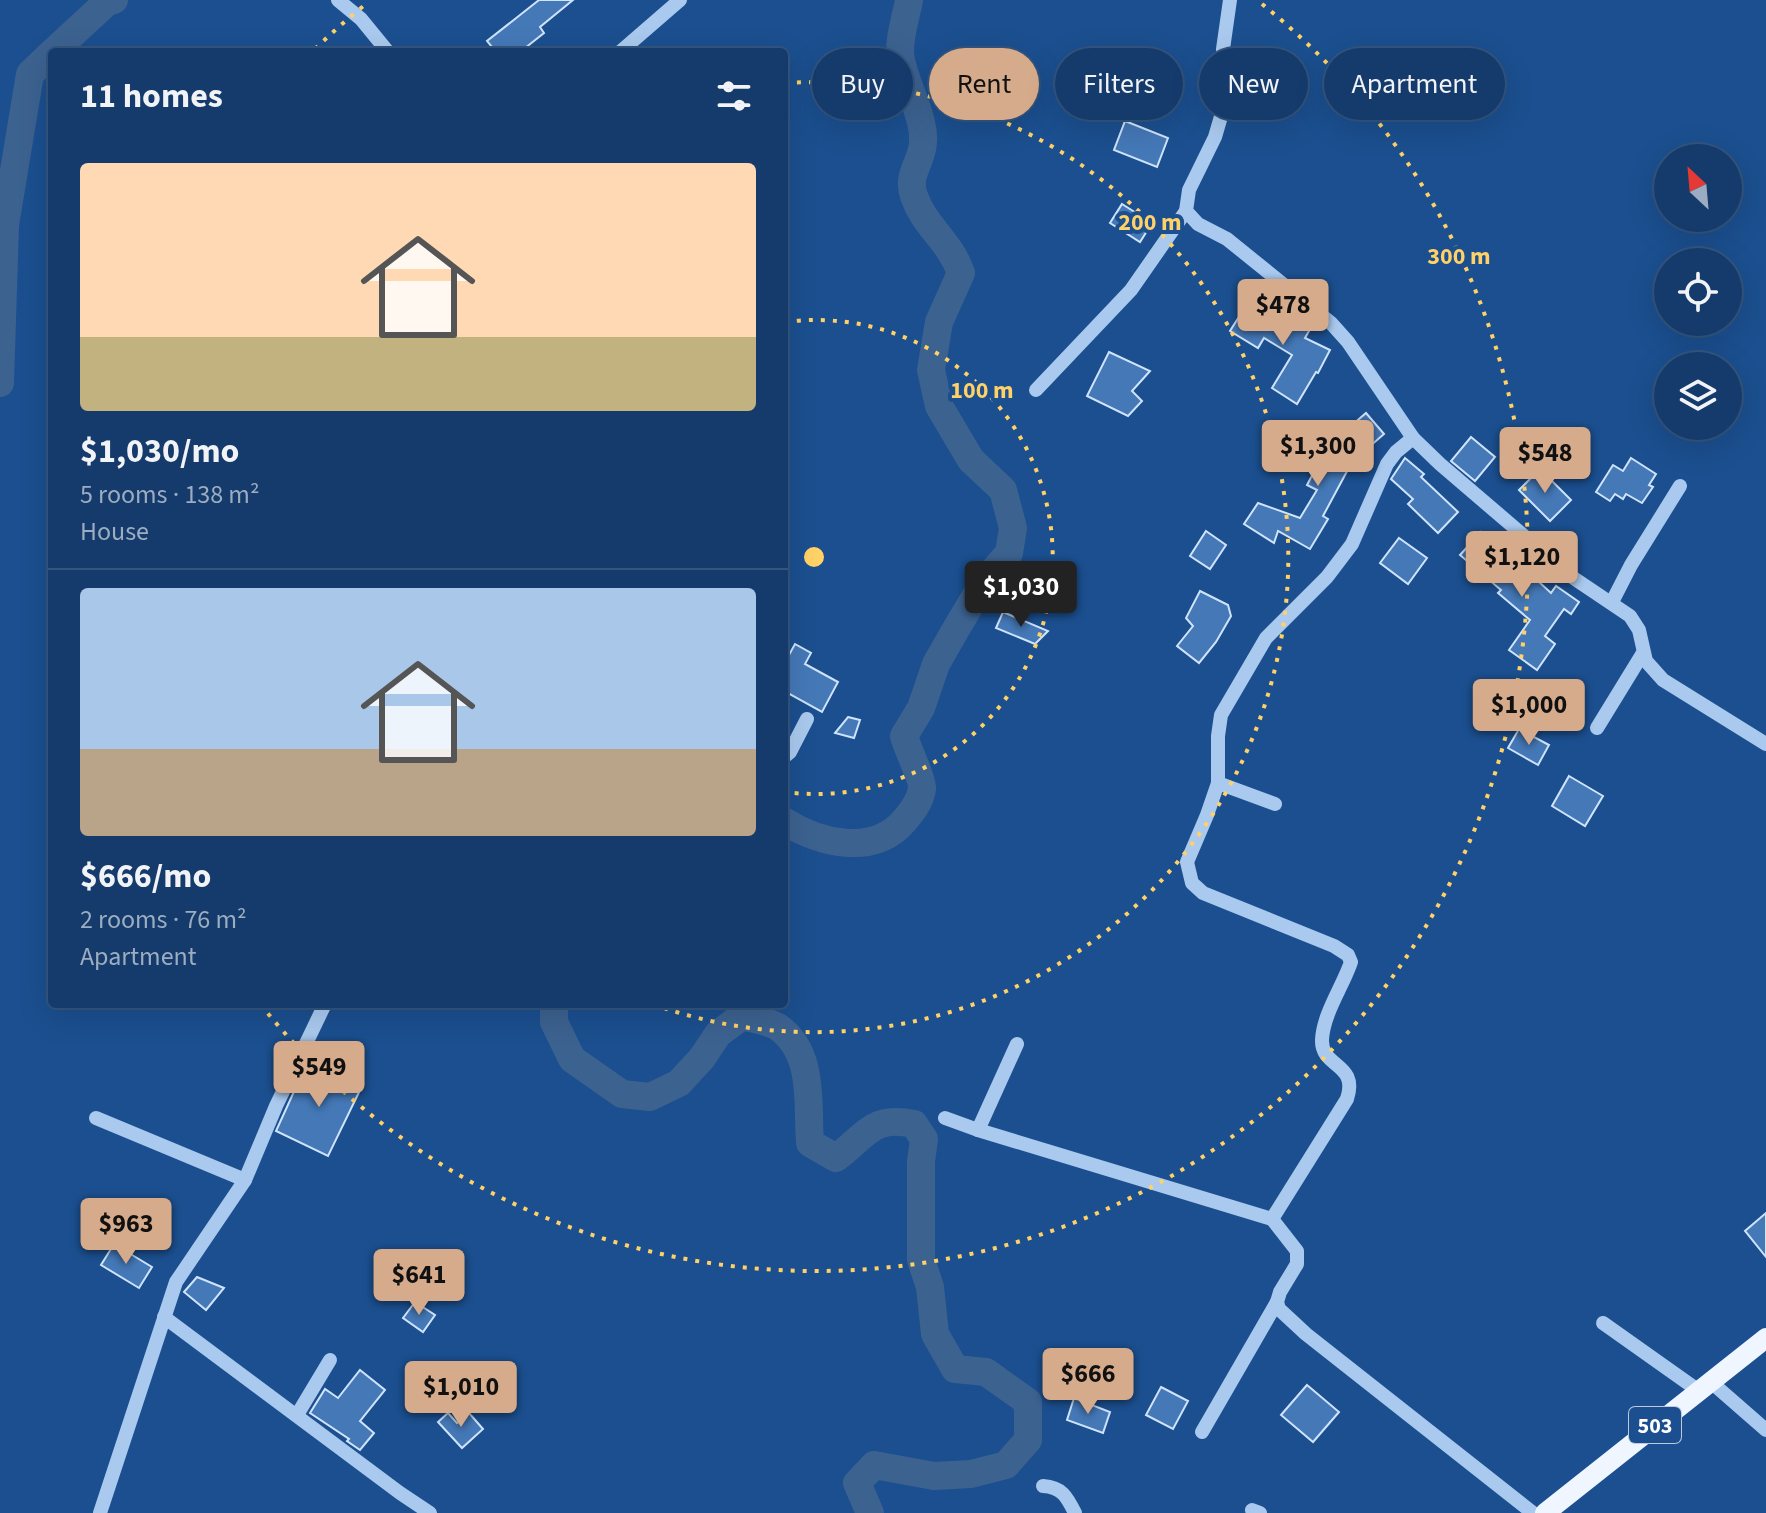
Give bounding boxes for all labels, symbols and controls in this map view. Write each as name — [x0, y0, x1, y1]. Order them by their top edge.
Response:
chip: Buy — [812, 48, 913, 120]
chip: Rent — [929, 48, 1039, 120]
chip: Filters — [1055, 48, 1183, 120]
chip: New — [1199, 48, 1308, 120]
chip: Apartment — [1324, 48, 1505, 120]
text: 11 homes — [80, 72, 223, 121]
icon: filters — [712, 74, 756, 118]
north arrow — [1654, 144, 1742, 232]
map controls — [1654, 144, 1742, 440]
text: 200 m — [1118, 205, 1182, 240]
icon: home — [346, 215, 490, 359]
text: 300 m — [1427, 239, 1491, 274]
button: locate — [1654, 248, 1742, 336]
pin: $478 — [1236, 279, 1330, 347]
text: $478 — [1256, 286, 1310, 323]
button: layers — [1654, 352, 1742, 440]
text: 100 m — [950, 373, 1014, 408]
pin: $1,300 — [1253, 420, 1383, 488]
text: $1,030/mo — [80, 427, 240, 476]
text: $1,300 — [1280, 427, 1356, 464]
pin: $548 — [1498, 427, 1592, 495]
text: $548 — [1518, 434, 1572, 471]
text: 5 rooms · 138 m² — [80, 476, 259, 513]
text: House — [80, 513, 149, 550]
pin: $1,120 — [1457, 531, 1587, 599]
text: $1,120 — [1484, 538, 1560, 575]
centre of rings — [800, 543, 828, 571]
pin: $1,030 — [956, 561, 1086, 629]
text: $1,030 — [983, 568, 1059, 605]
icon: home — [346, 640, 490, 784]
pin: $1,000 — [1464, 679, 1594, 747]
text: $1,000 — [1491, 686, 1567, 723]
text: $666/mo — [80, 852, 211, 901]
text: 2 rooms · 76 m² — [80, 901, 247, 938]
text: Apartment — [80, 938, 197, 975]
pin: $549 — [272, 1041, 366, 1109]
text: $549 — [292, 1048, 346, 1085]
pin: $963 — [79, 1198, 173, 1266]
text: $963 — [99, 1205, 153, 1242]
pin: $641 — [372, 1249, 466, 1317]
text: $641 — [392, 1256, 446, 1293]
pin: $666 — [1041, 1348, 1135, 1416]
text: $666 — [1061, 1355, 1115, 1392]
pin: $1,010 — [396, 1361, 526, 1429]
text: $1,010 — [423, 1368, 499, 1405]
road number: 503 — [1629, 1407, 1681, 1443]

